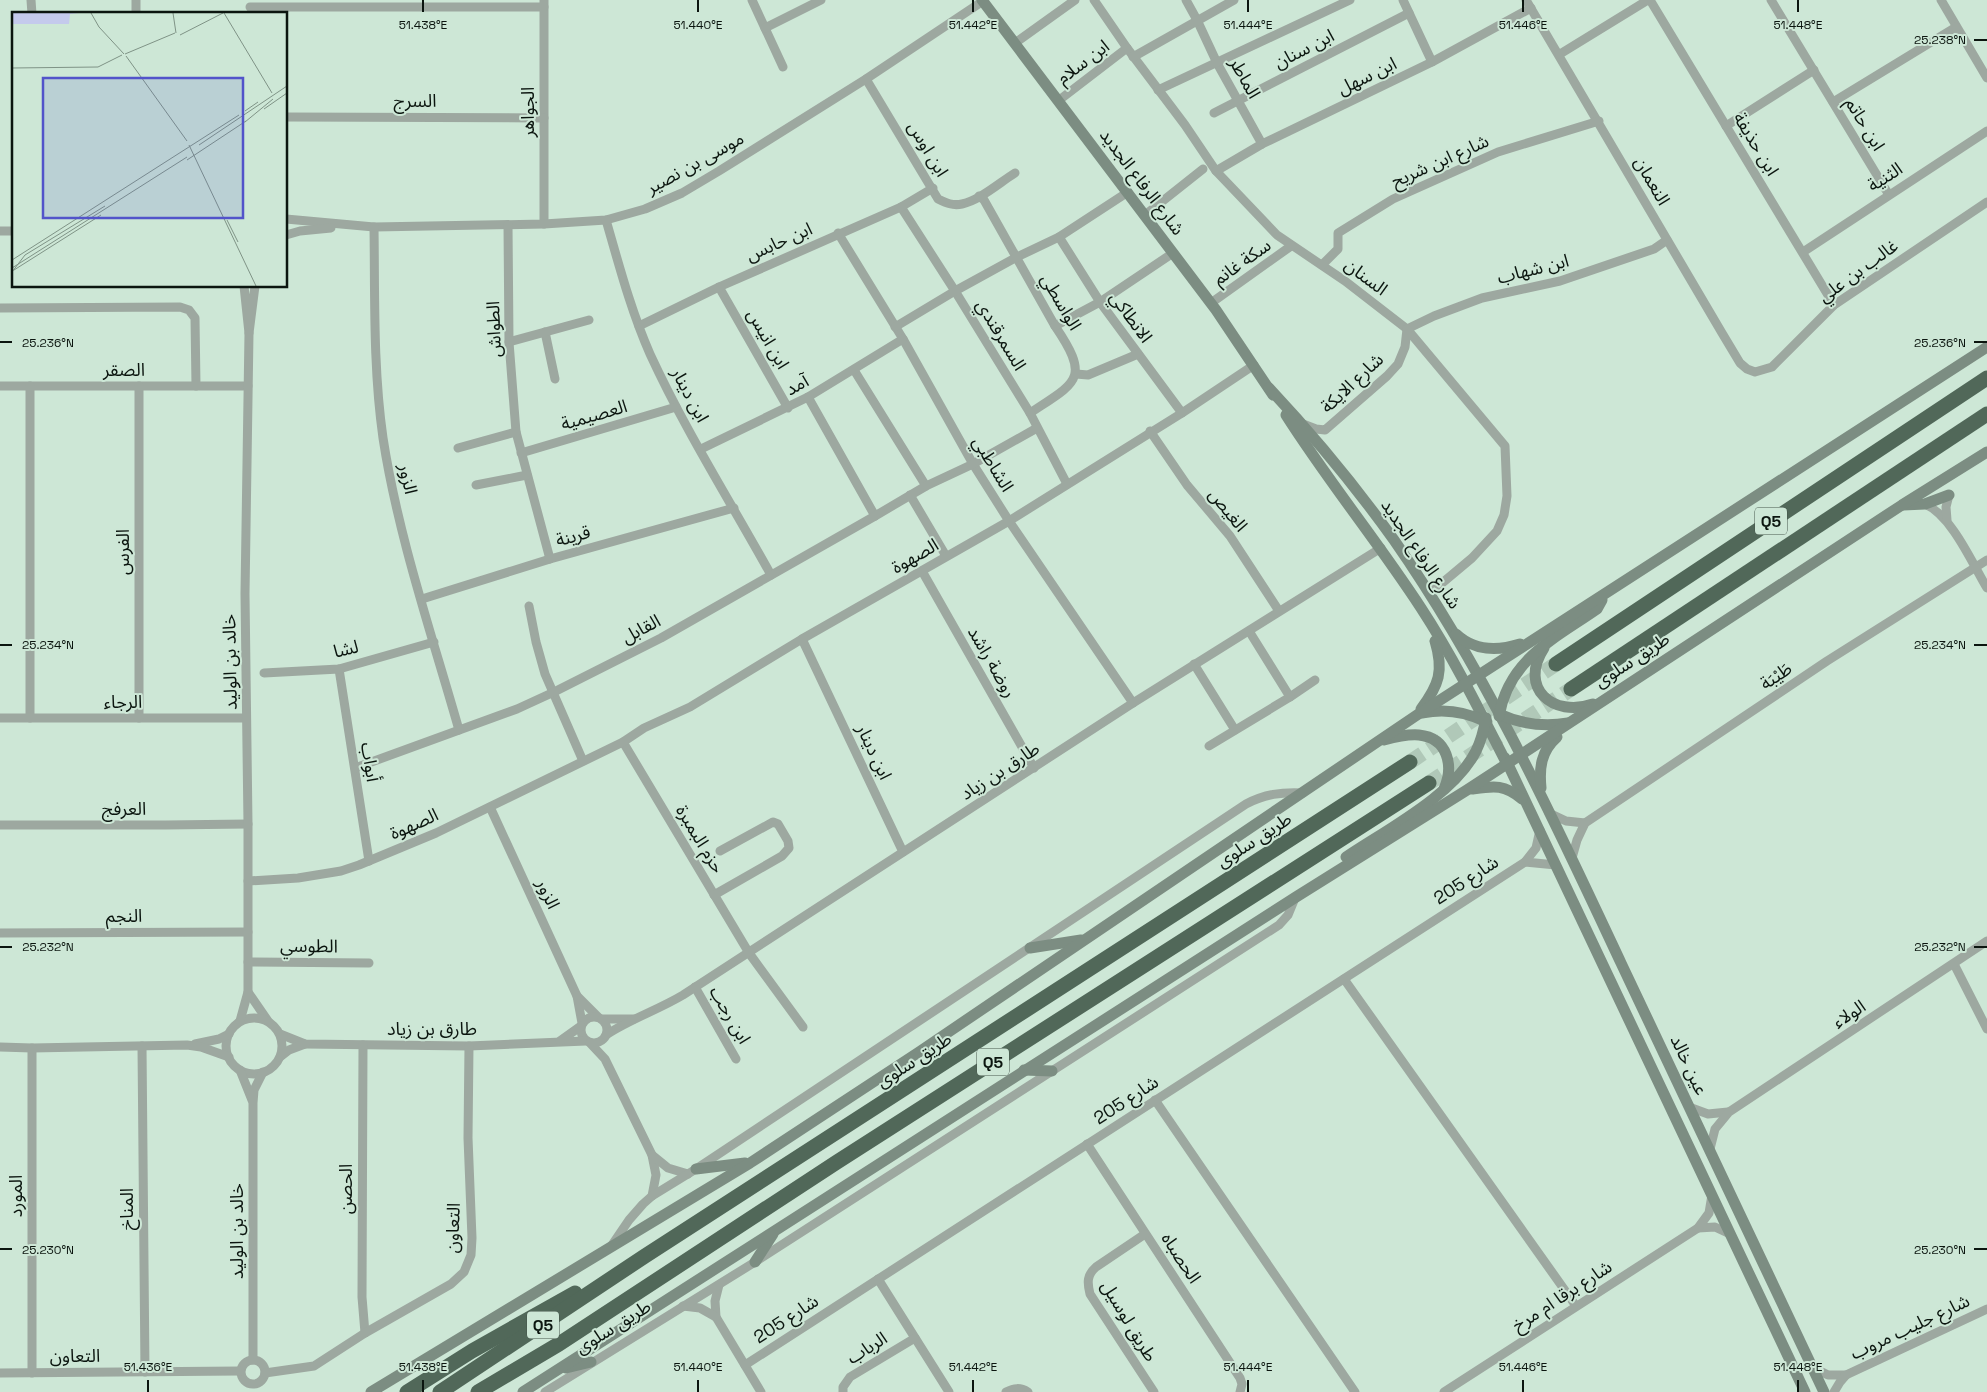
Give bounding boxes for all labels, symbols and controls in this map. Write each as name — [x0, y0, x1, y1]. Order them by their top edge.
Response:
inset map — [12, 12, 288, 288]
text: 51.438°E — [399, 17, 448, 33]
text: 51.440°E — [673, 17, 723, 33]
text: 51.442°E — [949, 17, 998, 33]
text: 51.444°E — [1224, 17, 1273, 33]
text: 51.446°E — [1499, 17, 1548, 33]
text: 51.448°E — [1774, 17, 1823, 33]
street label: ابن سنان — [1270, 24, 1338, 73]
text: 25.238°N — [1914, 32, 1966, 48]
street label: ابن سلام — [1052, 34, 1116, 91]
street label: ابن سهل — [1333, 51, 1400, 100]
street label: الماطر — [1224, 52, 1266, 103]
street label: الجواهر — [516, 87, 539, 138]
street label: السرج — [394, 89, 436, 114]
street label: ابن حاتم — [1839, 93, 1890, 156]
street label: ابن حذيفة — [1729, 108, 1784, 180]
street label: ابن اوس — [903, 117, 954, 181]
street label: شارع الرفاع الجديد — [1093, 124, 1190, 241]
street label: موسى بن نصير — [641, 126, 748, 199]
street label: شارع ابن شريح — [1387, 129, 1493, 195]
street label: النعمان — [1629, 152, 1676, 209]
street label: الثنية — [1863, 157, 1907, 196]
street label: ابن حابس — [742, 217, 816, 266]
street label: سكة غانم — [1208, 233, 1276, 292]
street label: غالب بن علي — [1813, 234, 1904, 309]
street label: ابن شهاب — [1495, 248, 1571, 289]
street label: السنان — [1340, 253, 1392, 300]
street label: الواسطي — [1034, 269, 1087, 335]
street label: الانطاكي — [1103, 286, 1158, 348]
street label: السمرقندي — [969, 295, 1032, 376]
street label: الطواش — [481, 300, 506, 358]
street label: ابن انيس — [742, 305, 795, 373]
text: 25.236°N — [22, 335, 74, 351]
text: 25.236°N — [1914, 335, 1966, 351]
street label: شارع الايكة — [1315, 348, 1390, 420]
street label: الصقر — [102, 358, 145, 381]
street label: ابن دينار — [666, 362, 714, 426]
street label: آمد — [781, 369, 813, 400]
street label: العصيمية — [558, 394, 630, 435]
street label: الشاطبي — [966, 432, 1019, 497]
street label: الزور — [394, 460, 423, 496]
street label: الغيص — [1204, 483, 1253, 536]
street label: شارع الرفاع الجديد — [1374, 495, 1467, 615]
road number: Q5 — [1755, 508, 1787, 534]
street label: قرينة — [553, 520, 593, 551]
street label: الفرس — [111, 529, 134, 575]
street label: الصهوة — [887, 533, 943, 578]
street label: القابل — [617, 609, 664, 648]
street label: خالد بن الوليد — [217, 614, 242, 710]
street label: روضة راشد — [963, 622, 1022, 701]
street label: طريق سلوى — [1590, 627, 1674, 692]
street label: لشا — [331, 634, 361, 663]
text: 25.234°N — [22, 637, 74, 653]
text: 25.234°N — [1914, 637, 1966, 653]
street label: طَيْبَة — [1755, 657, 1796, 695]
street label: الرجاء — [104, 690, 142, 713]
street label: ابن دينار — [851, 719, 897, 783]
street label: طارق بن زياد — [956, 736, 1044, 805]
street label: أبواب — [356, 741, 385, 783]
street label: العرفج — [102, 797, 146, 822]
street label: حزم البمبرة — [668, 800, 730, 879]
street label: الصهوة — [386, 803, 442, 844]
street label: طريق سلوى — [1212, 807, 1296, 872]
street label: شارع 205 — [1429, 850, 1504, 912]
street label: الزور — [531, 874, 565, 913]
street label: النجم — [106, 904, 142, 929]
street label: الطوسي — [280, 933, 338, 960]
text: 25.232°N — [22, 939, 74, 955]
text: 25.232°N — [1914, 939, 1966, 955]
street label: ابن رجب — [705, 982, 756, 1048]
street label: الولاء — [1828, 994, 1870, 1033]
street label: طارق بن زياد — [387, 1017, 477, 1040]
street label: طريق سلوى — [872, 1027, 956, 1092]
street label: عين خالد — [1666, 1031, 1713, 1098]
road number: Q5 — [977, 1048, 1009, 1076]
street label: شارع 205 — [1089, 1070, 1164, 1132]
street label: الحصن — [334, 1164, 357, 1214]
street label: المورد — [4, 1175, 27, 1217]
street label: خالد بن الوليد — [225, 1183, 248, 1279]
street label: المناخ — [115, 1188, 140, 1230]
street label: التعاون — [440, 1202, 465, 1254]
street label: الحصباه — [1156, 1228, 1206, 1288]
text: 25.230°N — [22, 1242, 74, 1258]
text: 25.230°N — [1914, 1242, 1966, 1258]
street label: شارع برقا ام مرخ — [1507, 1255, 1618, 1339]
street label: طريق لوسيل — [1096, 1276, 1163, 1365]
street label: شارع 205 — [749, 1289, 824, 1351]
street label: شارع جليب مروب — [1846, 1289, 1974, 1367]
street label: طريق سلوى — [571, 1294, 655, 1359]
road number: Q5 — [527, 1312, 559, 1338]
street label: الرباب — [842, 1326, 891, 1369]
street label: التعاون — [50, 1344, 100, 1367]
text: 51.436°E — [124, 1359, 172, 1375]
text: 51.438°E — [399, 1359, 448, 1375]
text: 51.440°E — [673, 1359, 723, 1375]
text: 51.442°E — [949, 1359, 998, 1375]
text: 51.444°E — [1224, 1359, 1273, 1375]
text: 51.446°E — [1499, 1359, 1548, 1375]
text: 51.448°E — [1774, 1359, 1823, 1375]

